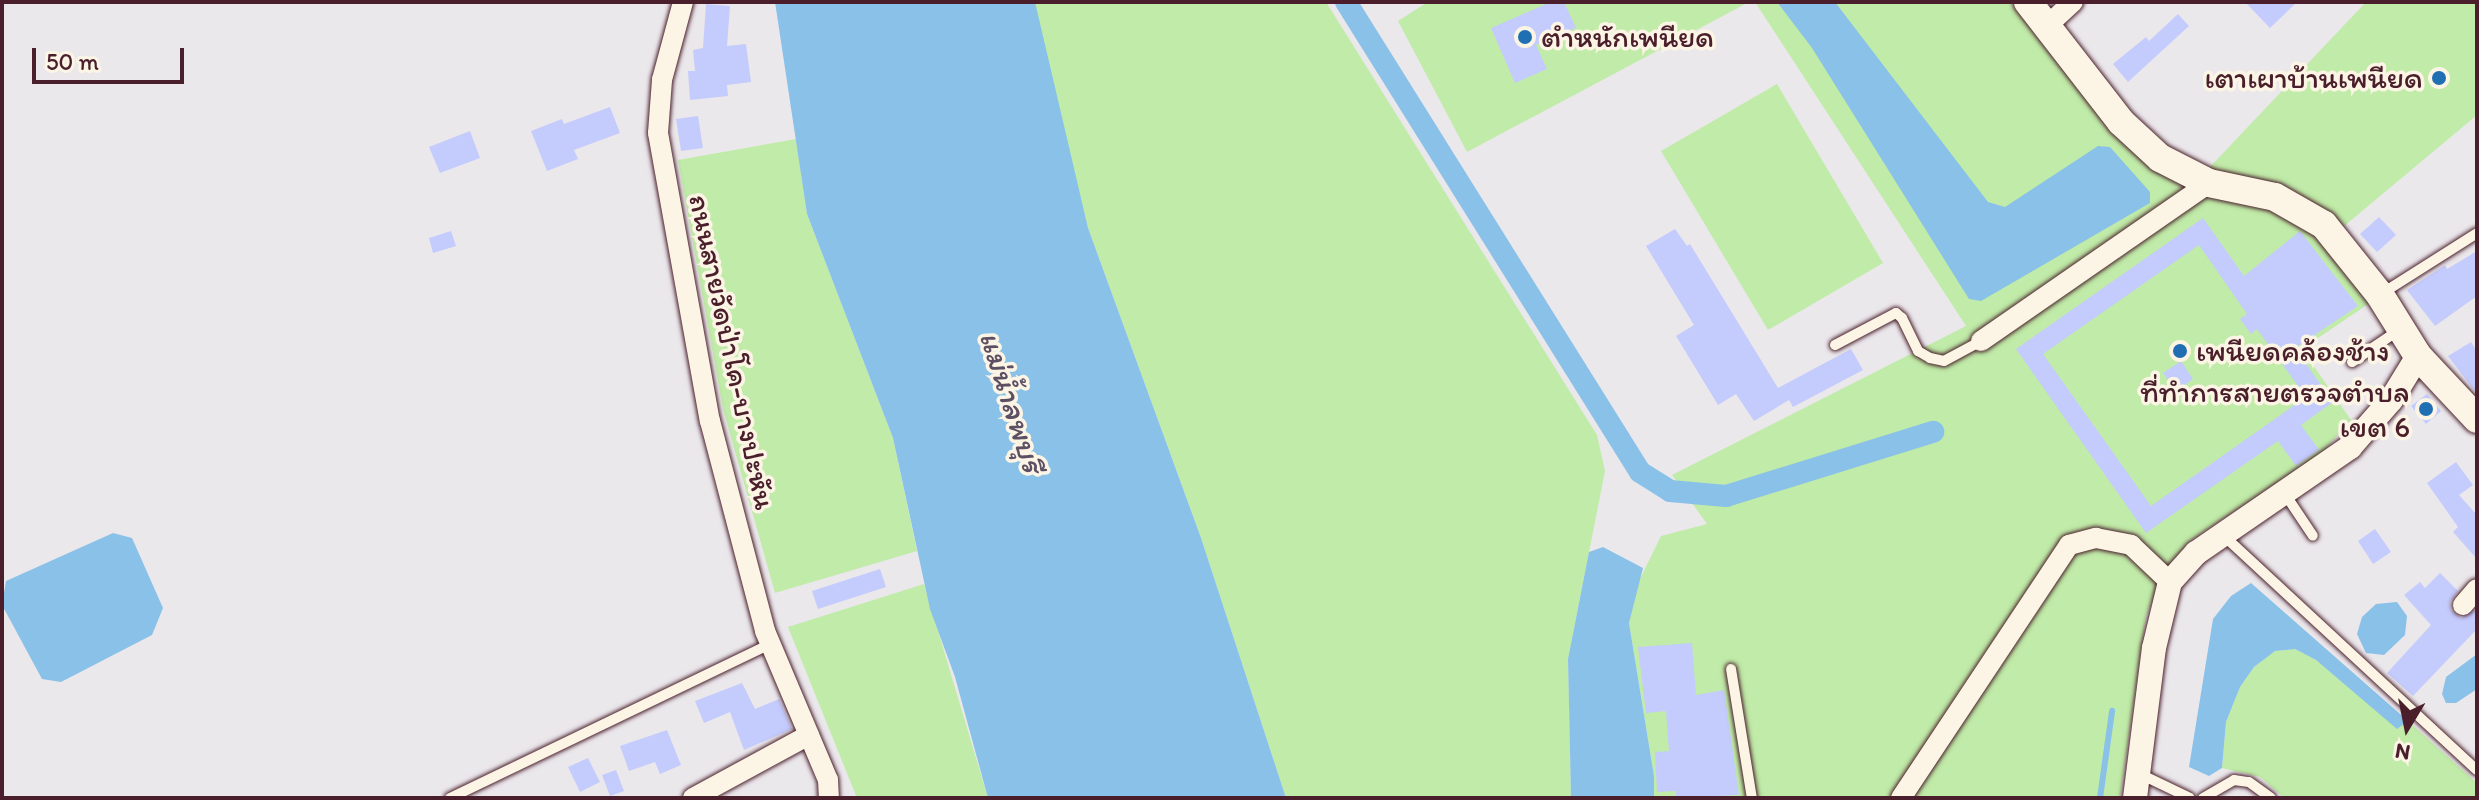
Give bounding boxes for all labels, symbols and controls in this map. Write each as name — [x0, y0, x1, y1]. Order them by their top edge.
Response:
place label: ตำหนักเพนียด — [1541, 19, 1714, 55]
marker: ตำหนักเพนียด — [1516, 28, 1534, 46]
scale bar — [36, 32, 188, 82]
text: 50 m — [46, 47, 99, 76]
place label: เตาเผาบ้านเพนียด — [2205, 60, 2423, 96]
marker: เตาเผาบ้านเพนียด — [2430, 69, 2448, 87]
street label: ถนนสายวัดป่าโค-บางปะหัน — [681, 191, 783, 513]
water label: แม่น้ำลพบุรี — [971, 326, 1053, 478]
place label: เพนียดคล้องช้าง — [2196, 333, 2390, 369]
marker: เพนียดคล้องช้าง — [2171, 342, 2189, 360]
place label: ที่ทำการสายตรวจตำบล เขต 6 — [2140, 374, 2410, 444]
marker: ที่ทำการสายตรวจตำบล เขต 6 — [2417, 400, 2435, 418]
north arrow — [2367, 688, 2447, 768]
text: N — [2393, 738, 2412, 767]

